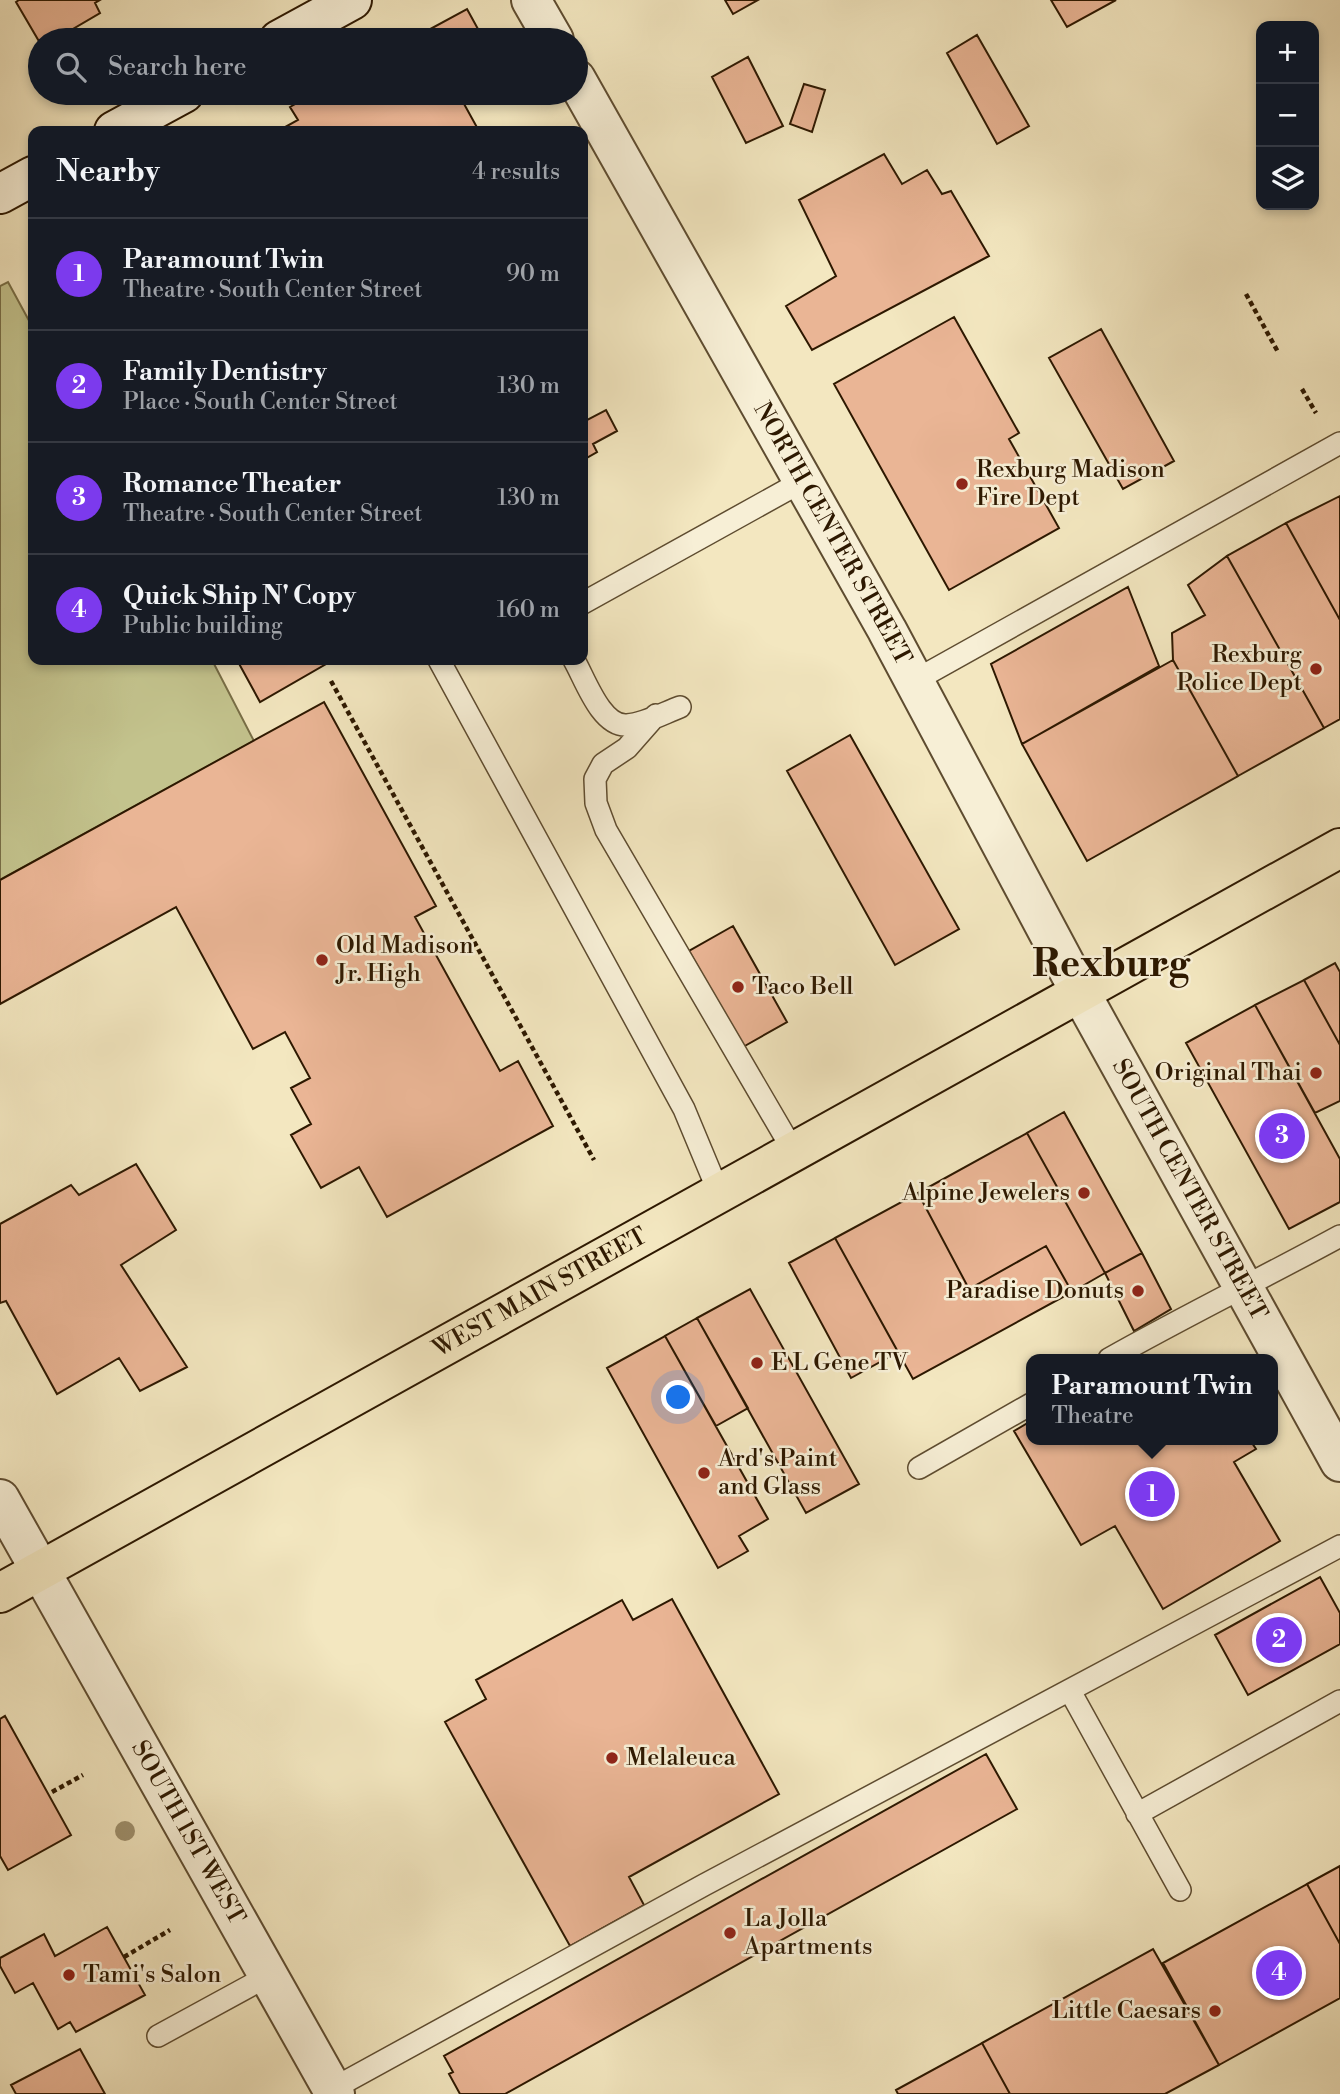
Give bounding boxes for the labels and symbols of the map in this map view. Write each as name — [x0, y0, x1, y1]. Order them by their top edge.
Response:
street label: NORTH CENTER STREET — [747, 397, 918, 670]
place label: Rexburg Madison Fire Dept — [976, 455, 1165, 513]
marker: Rexburg Madison Fire Dept — [954, 476, 970, 492]
place label: Rexburg Police Dept — [1176, 640, 1303, 698]
marker: Rexburg Police Dept — [1308, 661, 1324, 677]
place label: Old Madison Jr. High — [335, 931, 474, 989]
district label: Rexburg — [1032, 941, 1191, 988]
marker: Old Madison Jr. High — [314, 952, 330, 968]
place label: Taco Bell — [752, 972, 853, 1002]
marker: Taco Bell — [730, 979, 746, 995]
street label: SOUTH CENTER STREET — [1105, 1054, 1274, 1326]
place label: Original Thai — [1155, 1058, 1302, 1088]
marker: Original Thai — [1308, 1065, 1324, 1081]
pin: 3 — [1259, 1110, 1305, 1162]
place label: Alpine Jewelers — [901, 1178, 1070, 1208]
marker: Alpine Jewelers — [1076, 1185, 1092, 1201]
street label: WEST MAIN STREET — [427, 1221, 653, 1365]
place label: Paradise Donuts — [946, 1276, 1124, 1306]
marker: Paradise Donuts — [1130, 1283, 1146, 1299]
place label: E L Gene TV — [771, 1348, 909, 1378]
marker: E L Gene TV — [749, 1355, 765, 1371]
your location — [661, 1380, 695, 1414]
place label: Ard's Paint and Glass — [717, 1444, 838, 1502]
marker: Ard's Paint and Glass — [696, 1465, 712, 1481]
pin: 1 — [1129, 1468, 1175, 1520]
pin: 2 — [1256, 1614, 1302, 1666]
street label: SOUTH 1ST WEST — [124, 1736, 252, 1930]
place label: Melaleuca — [626, 1743, 737, 1773]
marker: Melaleuca — [604, 1750, 620, 1766]
place label: La Jolla Apartments — [743, 1904, 872, 1962]
marker: La Jolla Apartments — [722, 1925, 738, 1941]
pin: 4 — [1256, 1947, 1302, 1999]
place label: Tami's Salon — [83, 1960, 221, 1990]
marker: Tami's Salon — [61, 1967, 77, 1983]
place label: Little Caesars — [1052, 1996, 1201, 2026]
marker: Little Caesars — [1207, 2003, 1223, 2019]

